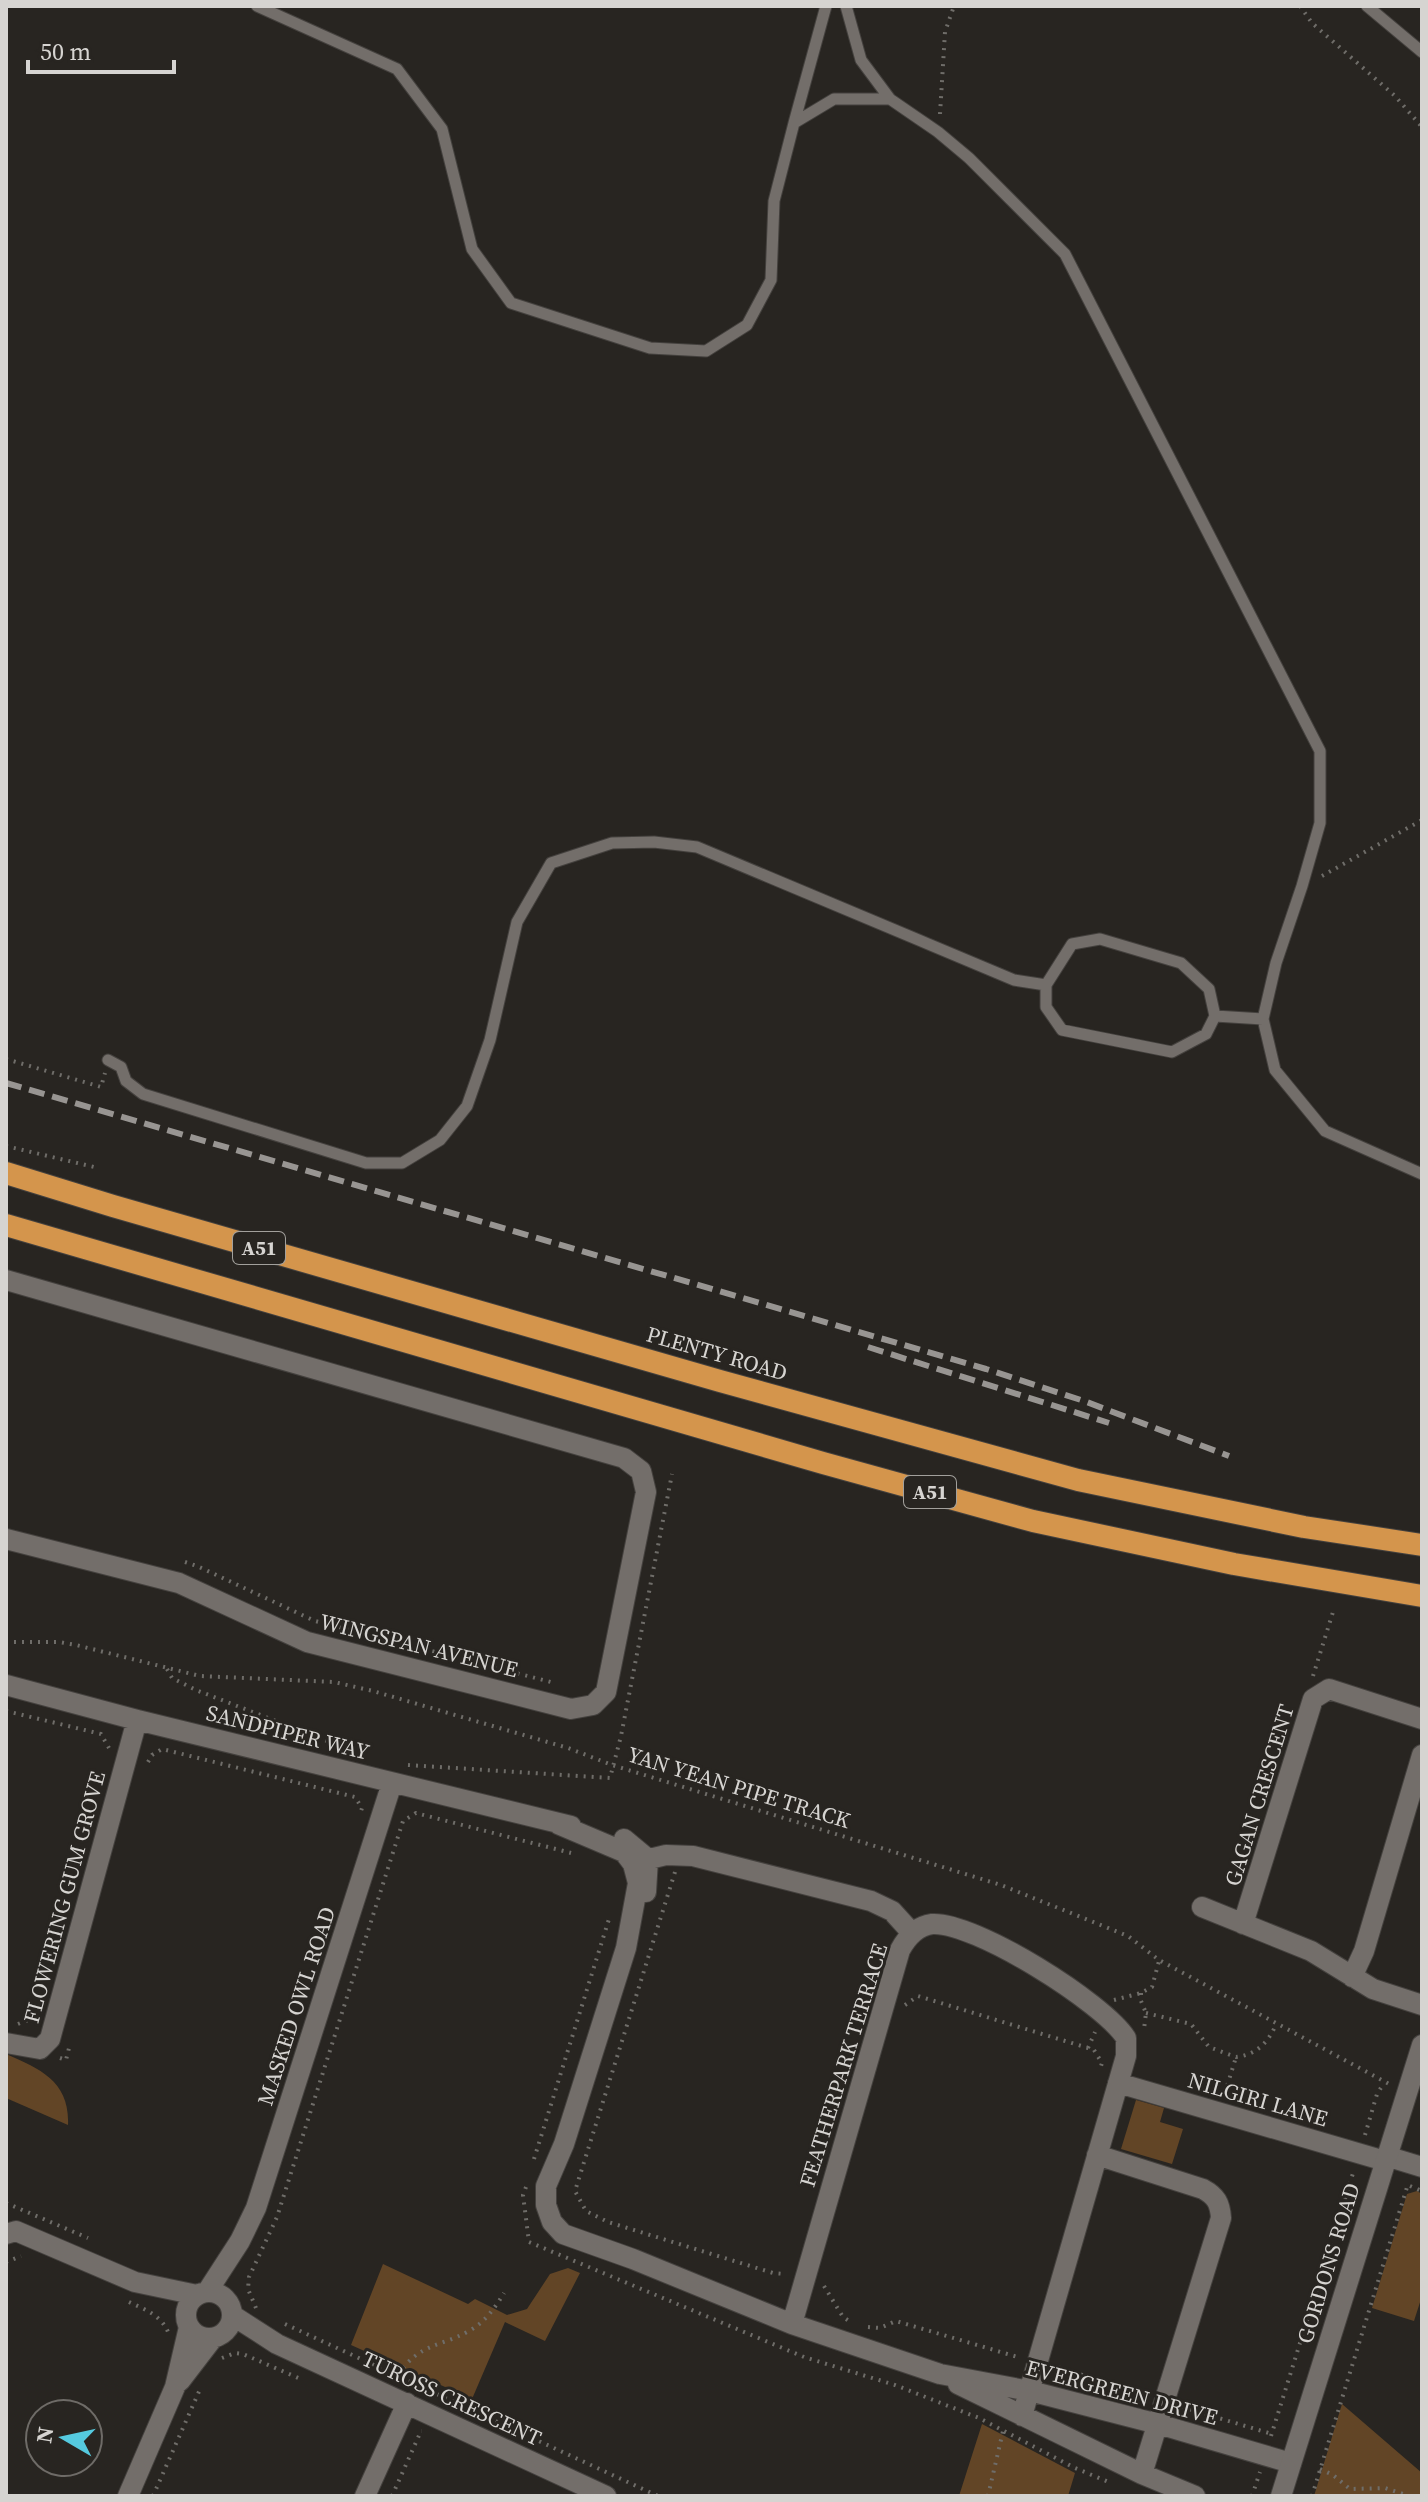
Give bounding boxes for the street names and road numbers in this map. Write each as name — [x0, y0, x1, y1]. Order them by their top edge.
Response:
road number: A51 — [233, 1232, 285, 1264]
street label: PLENTY ROAD — [643, 1319, 791, 1387]
road number: A51 — [904, 1476, 956, 1508]
street label: WINGSPAN AVENUE — [317, 1606, 521, 1684]
street label: SANDPIPER WAY — [203, 1697, 373, 1767]
street label: GAGAN CRESCENT — [1217, 1701, 1301, 1889]
street label: YAN YEAN PIPE TRACK — [624, 1739, 854, 1835]
street label: FLOWERING GUM GROVE — [16, 1768, 112, 2026]
street label: MASKED OWL ROAD — [250, 1903, 342, 2109]
street label: FEATHERPARK TERRACE — [792, 1940, 894, 2190]
street label: NILGIRI LANE — [1185, 2065, 1331, 2133]
street label: GORDONS ROAD — [1289, 2179, 1367, 2347]
street label: TUROSS CRESCENT — [357, 2343, 547, 2453]
street label: EVERGREEN DRIVE — [1023, 2352, 1221, 2432]

